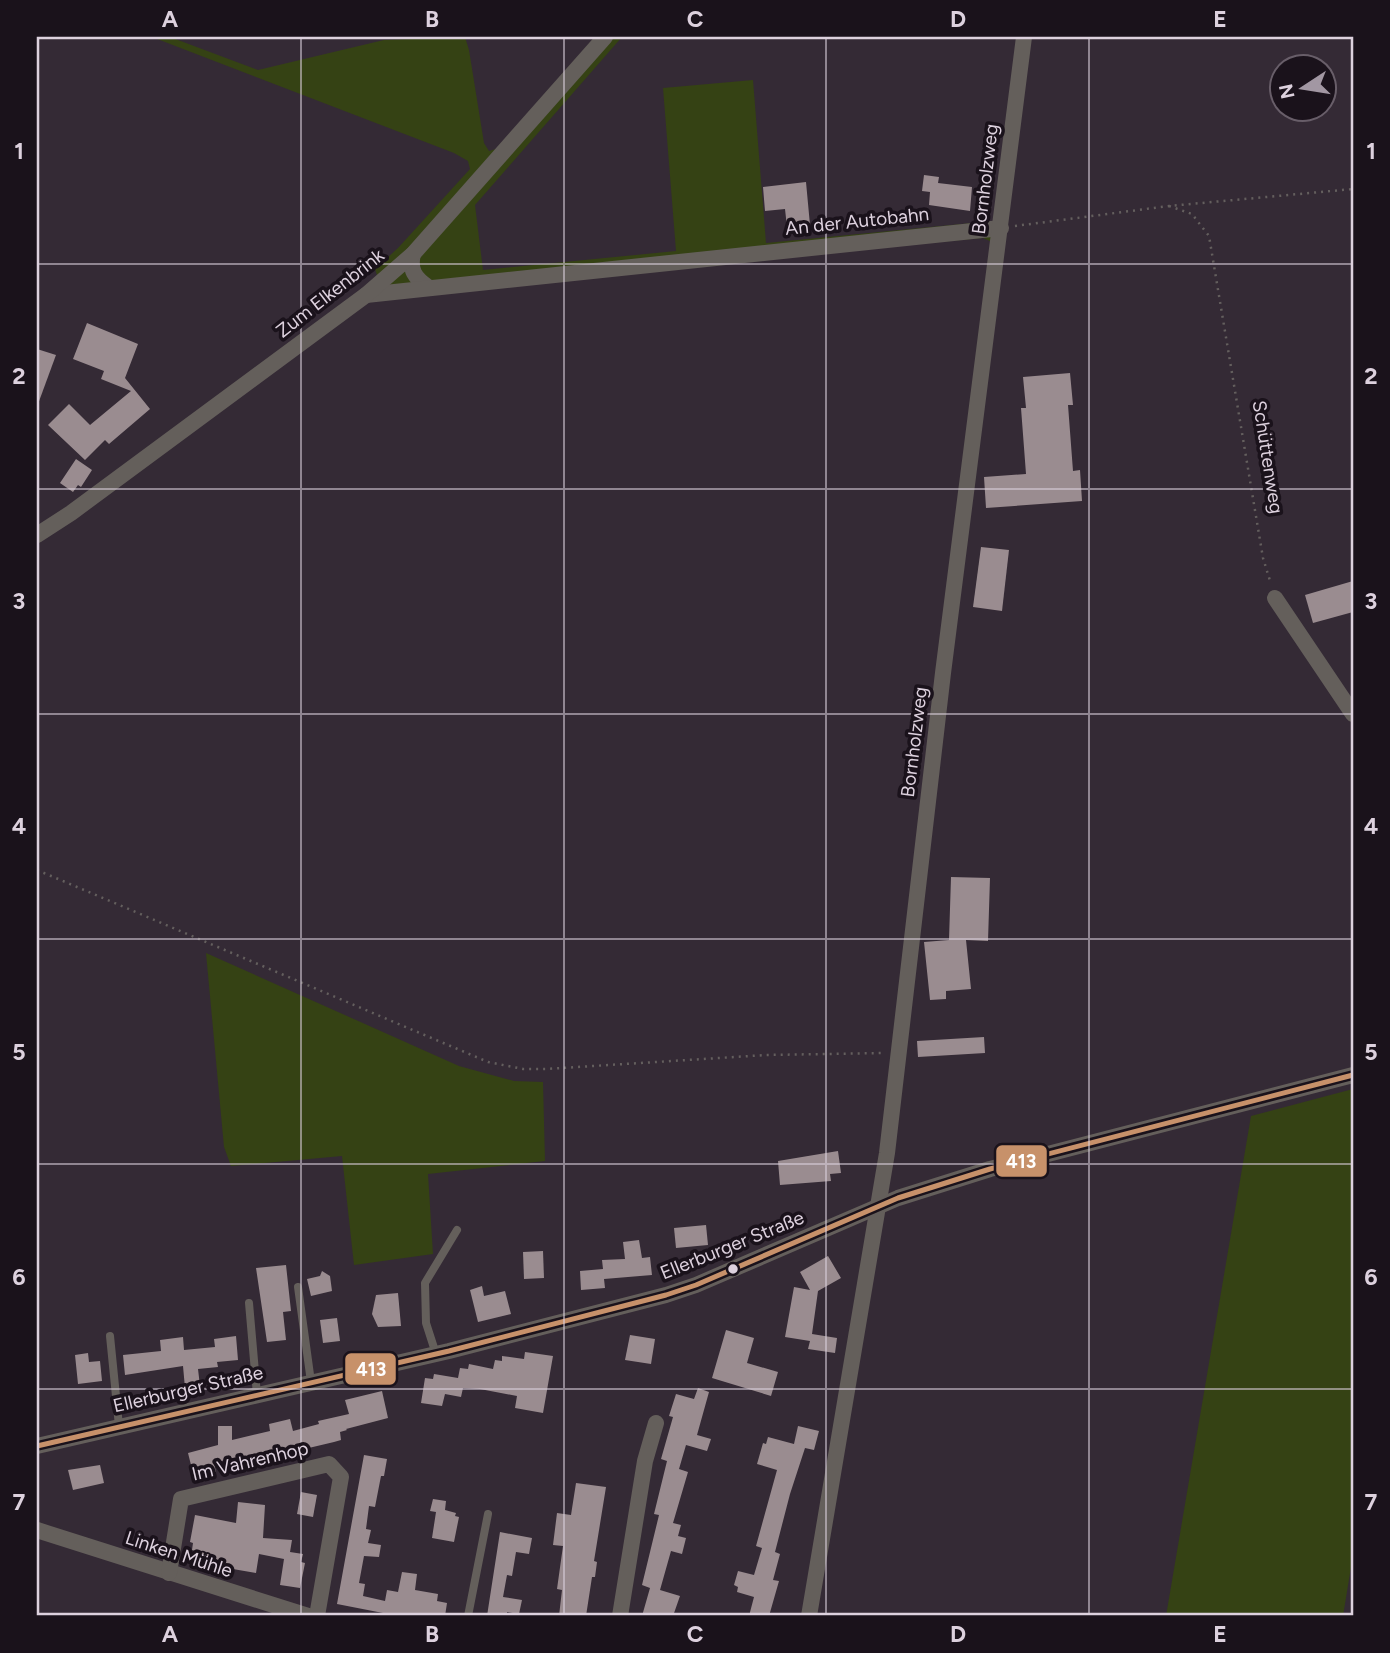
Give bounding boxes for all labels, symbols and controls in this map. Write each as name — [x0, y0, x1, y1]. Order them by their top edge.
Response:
text: A — [162, 5, 179, 33]
text: B — [425, 5, 439, 33]
text: C — [687, 5, 704, 33]
text: D — [950, 5, 966, 33]
text: E — [1213, 5, 1227, 33]
north arrow — [1268, 52, 1338, 122]
text: N — [1274, 82, 1300, 101]
street label: Bornholzweg — [967, 123, 1003, 235]
text: 1 — [14, 137, 24, 165]
text: 1 — [1366, 137, 1376, 165]
street label: An der Autobahn — [784, 202, 930, 240]
street label: Zum Elkenbrink — [271, 243, 389, 342]
text: 2 — [12, 362, 26, 390]
text: 2 — [1364, 362, 1378, 390]
street label: Schüttenweg — [1248, 399, 1288, 515]
text: 3 — [13, 587, 25, 615]
text: 3 — [1365, 587, 1377, 615]
street label: Bornholzweg — [896, 686, 932, 798]
text: 4 — [12, 812, 26, 840]
text: 4 — [1364, 812, 1378, 840]
text: 5 — [12, 1038, 26, 1066]
text: 5 — [1364, 1038, 1378, 1066]
line badge: 413 — [995, 1144, 1048, 1178]
text: 413 — [1006, 1150, 1036, 1173]
street label: Ellerburger Straße — [657, 1206, 807, 1284]
unlabelled marker — [726, 1262, 740, 1276]
text: 6 — [12, 1263, 26, 1291]
text: 6 — [1364, 1263, 1378, 1291]
line badge: 413 — [344, 1352, 397, 1386]
text: 413 — [356, 1358, 386, 1381]
street label: Ellerburger Straße — [111, 1361, 265, 1417]
street label: Im Vahrenhop — [189, 1436, 311, 1486]
text: 7 — [13, 1488, 26, 1516]
text: 7 — [1365, 1488, 1378, 1516]
street label: Linken Mühle — [122, 1526, 236, 1582]
text: A — [162, 1620, 179, 1648]
text: B — [425, 1620, 439, 1648]
text: C — [687, 1620, 704, 1648]
text: D — [950, 1620, 966, 1648]
text: E — [1213, 1620, 1227, 1648]

